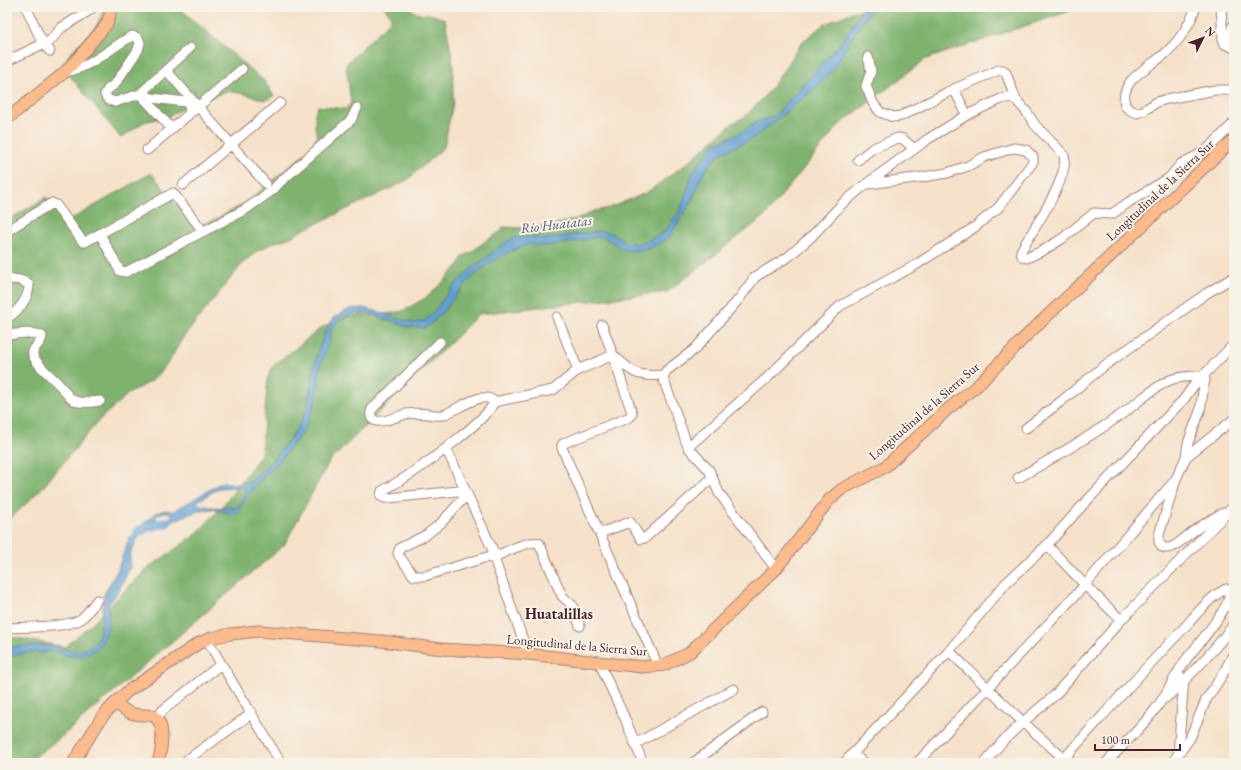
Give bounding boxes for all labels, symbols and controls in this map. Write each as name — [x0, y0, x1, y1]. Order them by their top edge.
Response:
north arrow — [1183, 18, 1223, 58]
text: N — [1202, 23, 1219, 39]
street label: Longitudinal de la Sierra Sur — [1103, 135, 1218, 244]
water label: Rio Huatatas — [519, 211, 593, 237]
street label: Longitudinal de la Sierra Sur — [865, 358, 983, 464]
district label: Huatalillas — [525, 604, 593, 623]
street label: Longitudinal de la Sierra Sur — [506, 630, 649, 660]
scale bar — [1095, 726, 1180, 752]
text: 100 m — [1101, 732, 1131, 748]

